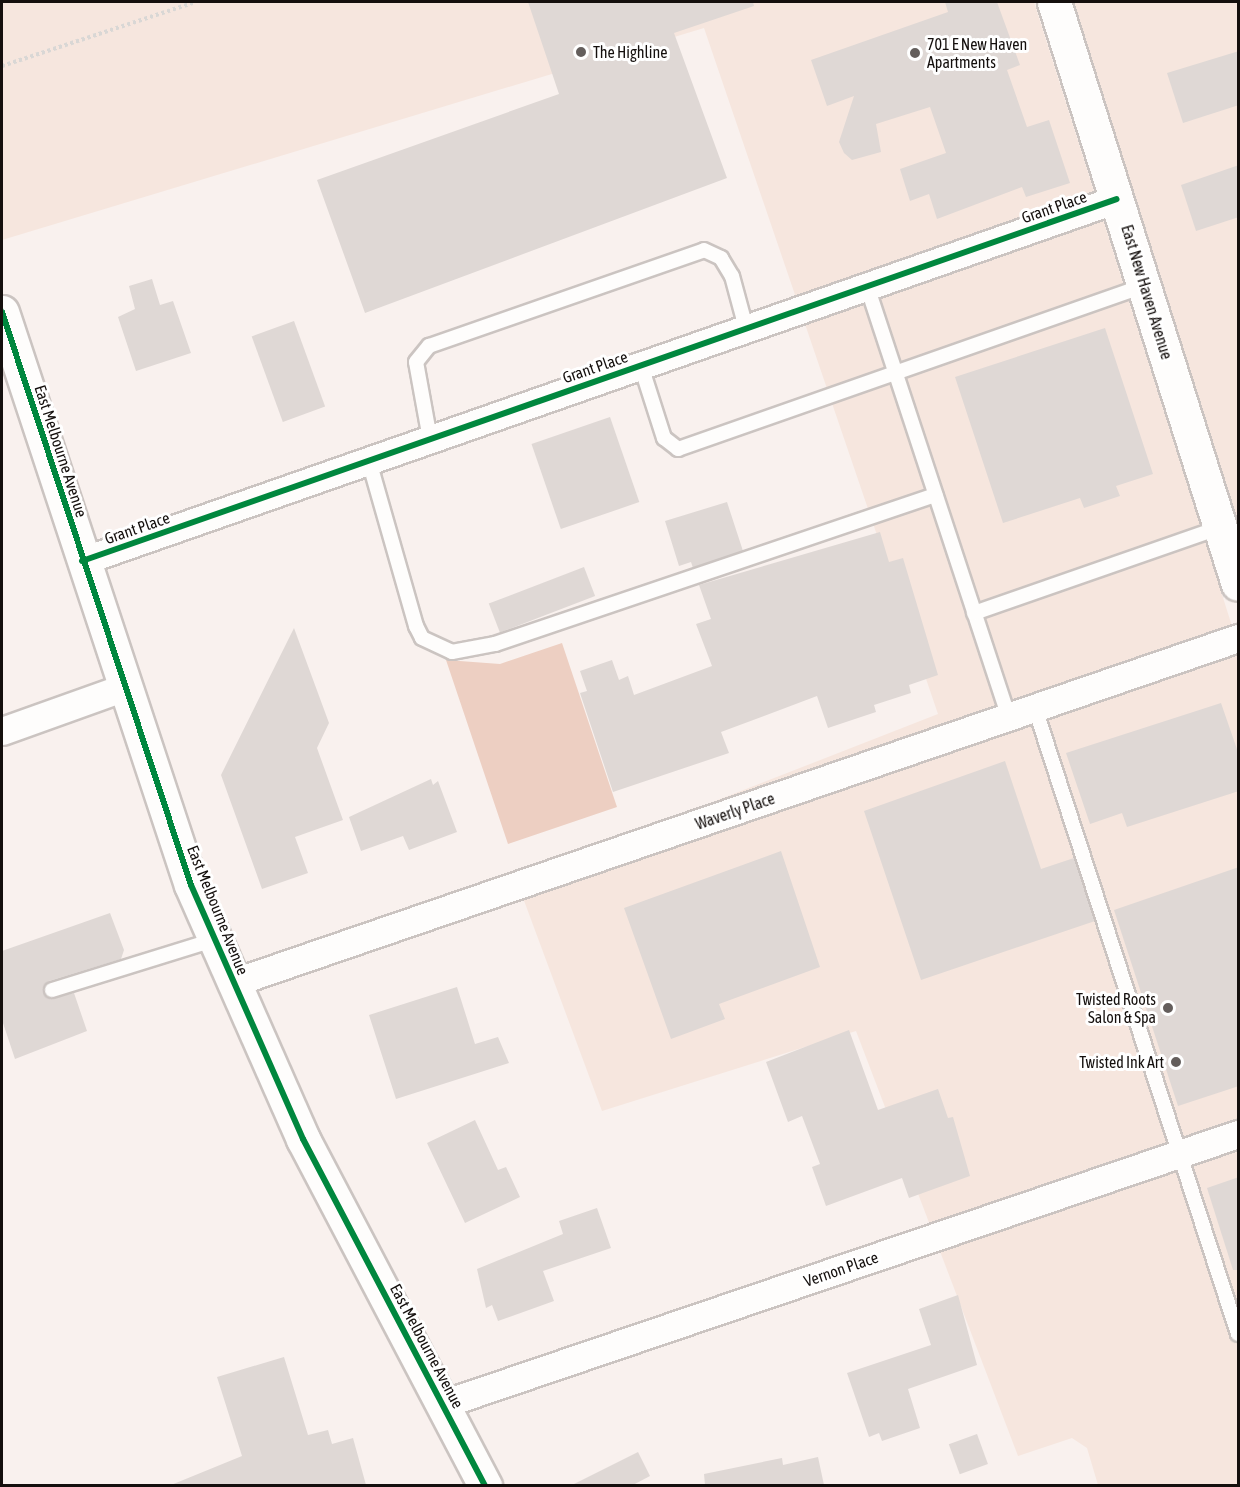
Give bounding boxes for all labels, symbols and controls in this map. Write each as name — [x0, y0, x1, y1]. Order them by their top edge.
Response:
place label: 701 E New Haven Apartments — [927, 34, 1027, 72]
place label: The Highline — [593, 42, 667, 62]
marker: The Highline — [574, 45, 588, 59]
marker: 701 E New Haven Apartments — [908, 46, 922, 60]
street label: Grant Place — [1019, 187, 1089, 227]
street label: East New Haven Avenue — [1117, 222, 1177, 362]
street label: Grant Place — [560, 347, 630, 387]
street label: East Melbourne Avenue — [31, 382, 91, 520]
street label: Grant Place — [102, 508, 172, 548]
street label: Waverly Place — [693, 788, 777, 834]
street label: East Melbourne Avenue — [183, 842, 253, 978]
place label: Twisted Roots Salon & Spa — [1076, 989, 1156, 1027]
marker: Twisted Roots Salon & Spa — [1161, 1001, 1175, 1015]
place label: Twisted Ink Art — [1079, 1052, 1164, 1072]
marker: Twisted Ink Art — [1169, 1055, 1183, 1069]
street label: Vernon Place — [801, 1247, 881, 1291]
street label: East Melbourne Avenue — [386, 1281, 468, 1411]

